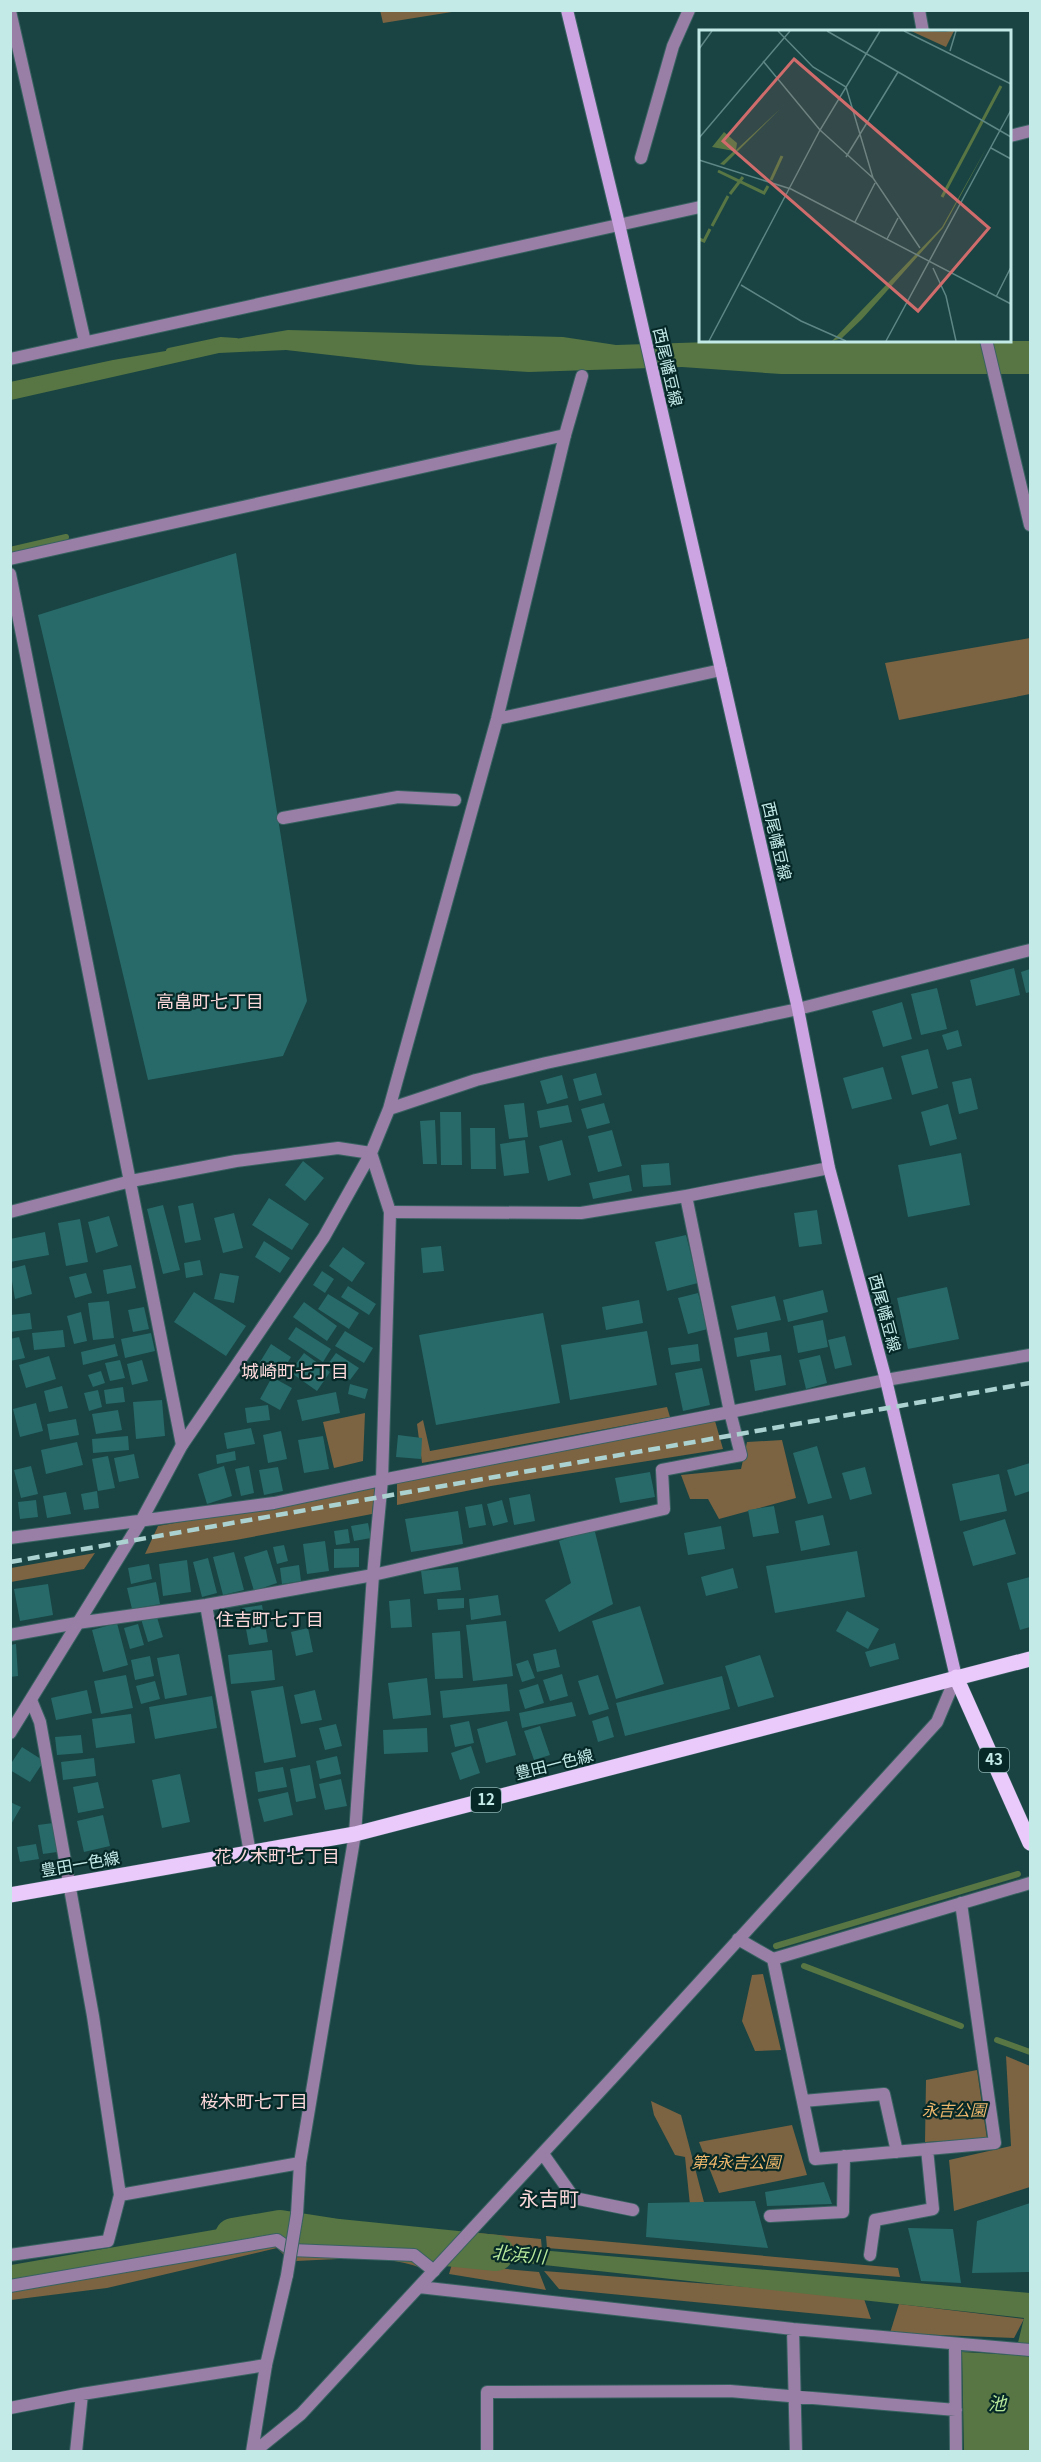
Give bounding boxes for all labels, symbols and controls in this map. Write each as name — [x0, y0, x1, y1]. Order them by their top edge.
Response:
inset map — [699, 30, 1011, 342]
street label: 西尾幡豆線 — [648, 325, 690, 408]
street label: 西尾幡豆線 — [757, 799, 799, 882]
district label: 高畠町七丁目 — [156, 987, 264, 1013]
street label: 西尾幡豆線 — [864, 1271, 908, 1354]
district label: 城崎町七丁目 — [241, 1357, 349, 1383]
district label: 住吉町七丁目 — [216, 1605, 324, 1631]
street label: 豊田一色線 — [512, 1742, 595, 1784]
road number: 43 — [979, 1748, 1009, 1772]
road number: 12 — [471, 1788, 501, 1812]
district label: 花ノ木町七丁目 — [214, 1842, 340, 1868]
street label: 豊田一色線 — [38, 1844, 121, 1882]
district label: 桜木町七丁目 — [200, 2087, 308, 2113]
park label: 永吉公園 — [922, 2097, 988, 2121]
park label: 第4永吉公園 — [692, 2149, 782, 2173]
district label: 永吉町 — [519, 2183, 579, 2212]
water label: 北浜川 — [491, 2238, 549, 2268]
water label: 池 — [988, 2389, 1008, 2415]

